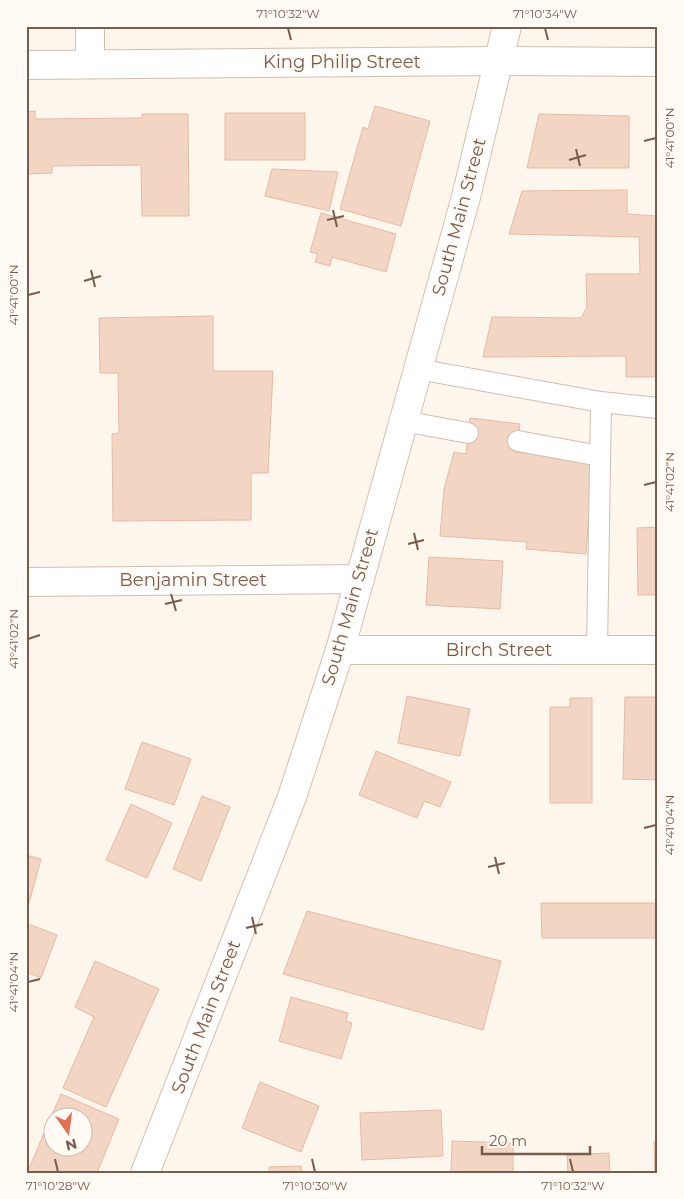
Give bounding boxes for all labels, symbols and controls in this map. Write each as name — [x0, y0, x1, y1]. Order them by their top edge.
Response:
text: 71°10'32"W — [256, 6, 320, 21]
text: 71°10'34"W — [513, 6, 577, 21]
street label: King Philip Street — [263, 51, 421, 73]
text: 41°41'00"N — [662, 107, 677, 169]
street label: South Main Street — [427, 136, 491, 298]
text: 41°41'00"N — [6, 264, 21, 326]
text: 41°41'02"N — [662, 452, 677, 512]
street label: South Main Street — [317, 526, 383, 688]
street label: Benjamin Street — [119, 569, 267, 591]
text: 41°41'02"N — [6, 609, 21, 669]
street label: Birch Street — [446, 639, 552, 661]
text: 41°41'04"N — [662, 795, 677, 855]
street label: South Main Street — [167, 937, 245, 1097]
text: 41°41'04"N — [6, 952, 21, 1012]
north arrow — [42, 1106, 92, 1156]
scale bar — [482, 1124, 589, 1156]
text: 20 m — [489, 1131, 527, 1150]
text: N — [63, 1135, 79, 1155]
text: 71°10'28"W — [26, 1178, 90, 1193]
text: 71°10'30"W — [283, 1178, 347, 1193]
text: 71°10'32"W — [541, 1178, 605, 1193]

